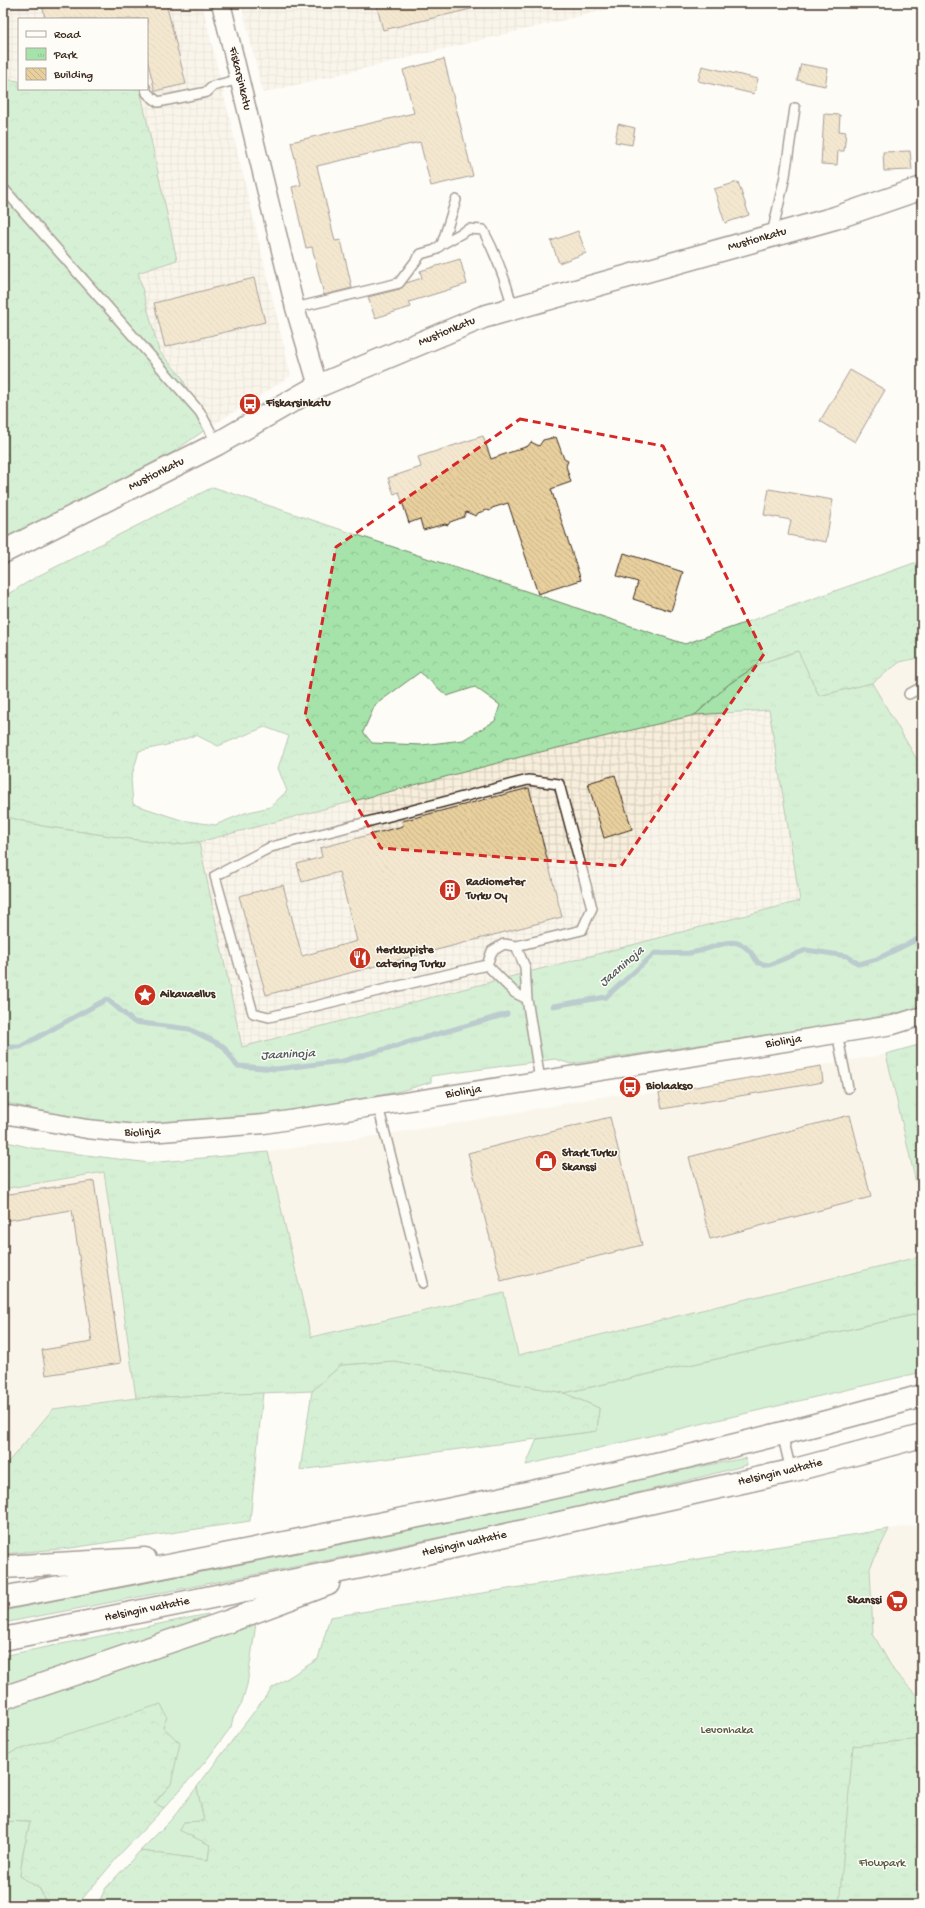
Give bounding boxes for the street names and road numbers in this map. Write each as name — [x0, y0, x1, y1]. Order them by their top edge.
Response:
street label: Fiskarsinkatu — [225, 45, 254, 112]
street label: Mustionkatu — [726, 225, 789, 255]
street label: Mustionkatu — [416, 314, 478, 350]
street label: Mustionkatu — [126, 454, 187, 494]
street label: Biolinja — [764, 1032, 803, 1052]
street label: Biolinja — [444, 1083, 483, 1102]
street label: Biolinja — [123, 1125, 161, 1141]
street label: Helsingin valtatie — [737, 1456, 825, 1490]
street label: Helsingin valtatie — [421, 1528, 509, 1561]
street label: Helsingin valtatie — [103, 1594, 192, 1625]

